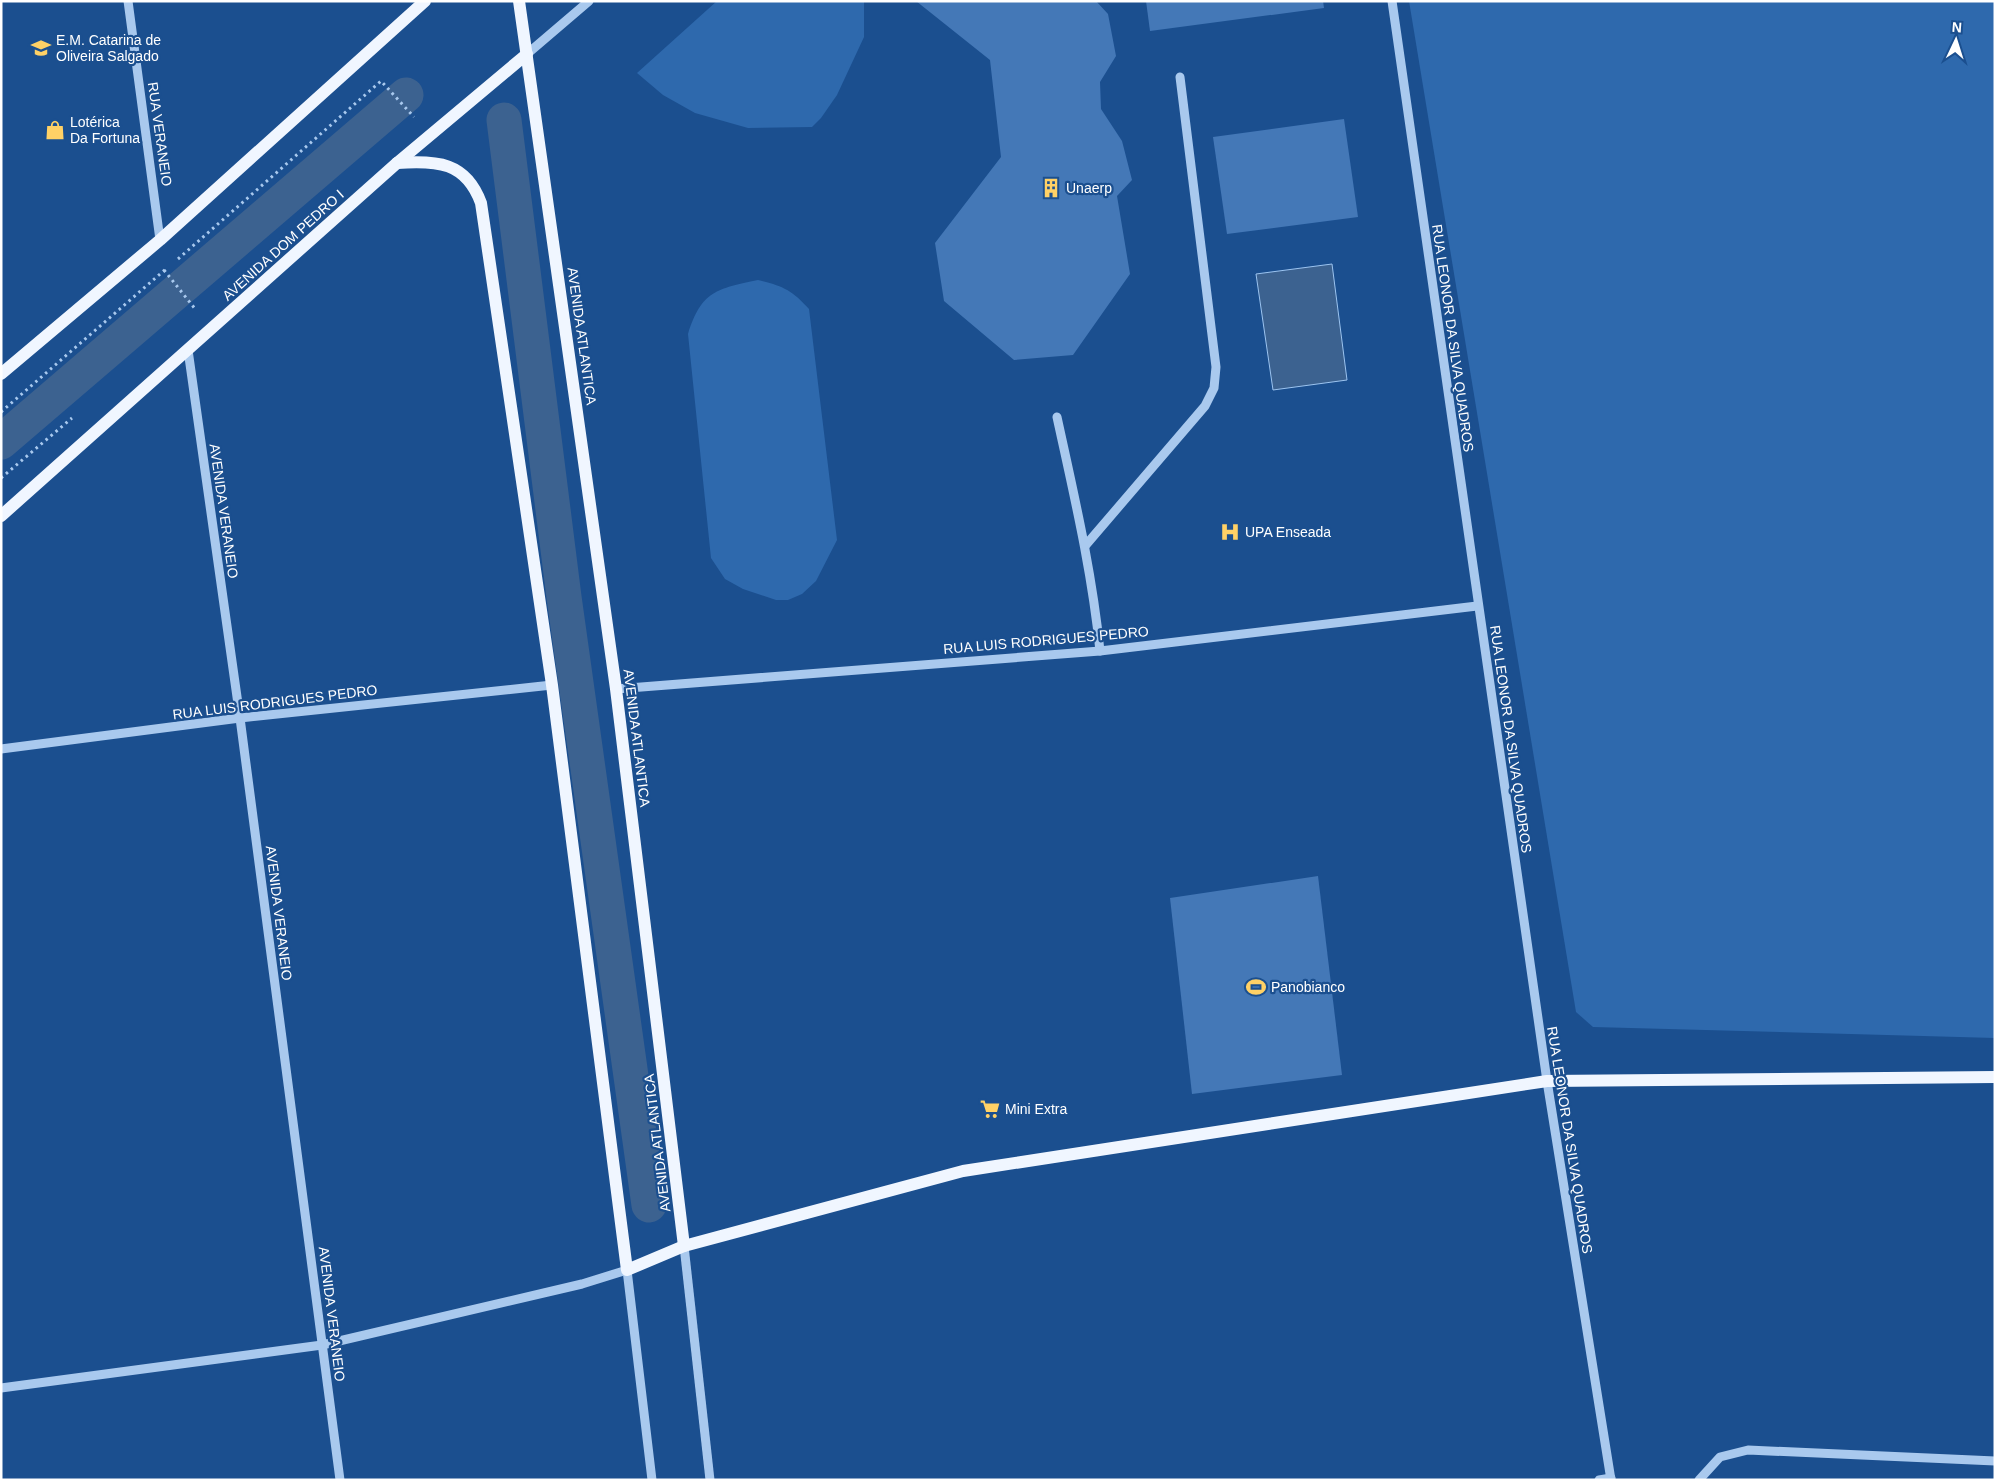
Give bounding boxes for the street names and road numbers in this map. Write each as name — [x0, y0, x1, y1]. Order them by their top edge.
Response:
street label: RUA VERANEIO — [145, 81, 175, 187]
street label: AVENIDA DOM PEDRO I — [219, 186, 347, 304]
street label: RUA LEONOR DA SILVA QUADROS — [1429, 223, 1477, 453]
street label: AVENIDA ATLANTICA — [564, 266, 600, 406]
street label: AVENIDA VERANEIO — [207, 443, 241, 579]
street label: RUA LUIS RODRIGUES PEDRO — [943, 623, 1149, 657]
street label: RUA LEONOR DA SILVA QUADROS — [1487, 624, 1535, 854]
street label: AVENIDA ATLANTICA — [621, 668, 653, 808]
street label: RUA LUIS RODRIGUES PEDRO — [172, 681, 378, 723]
street label: AVENIDA VERANEIO — [263, 845, 295, 982]
street label: RUA LEONOR DA SILVA QUADROS — [1544, 1025, 1596, 1255]
street label: AVENIDA ATLANTICA — [641, 1073, 673, 1213]
street label: AVENIDA VERANEIO — [316, 1246, 348, 1383]

